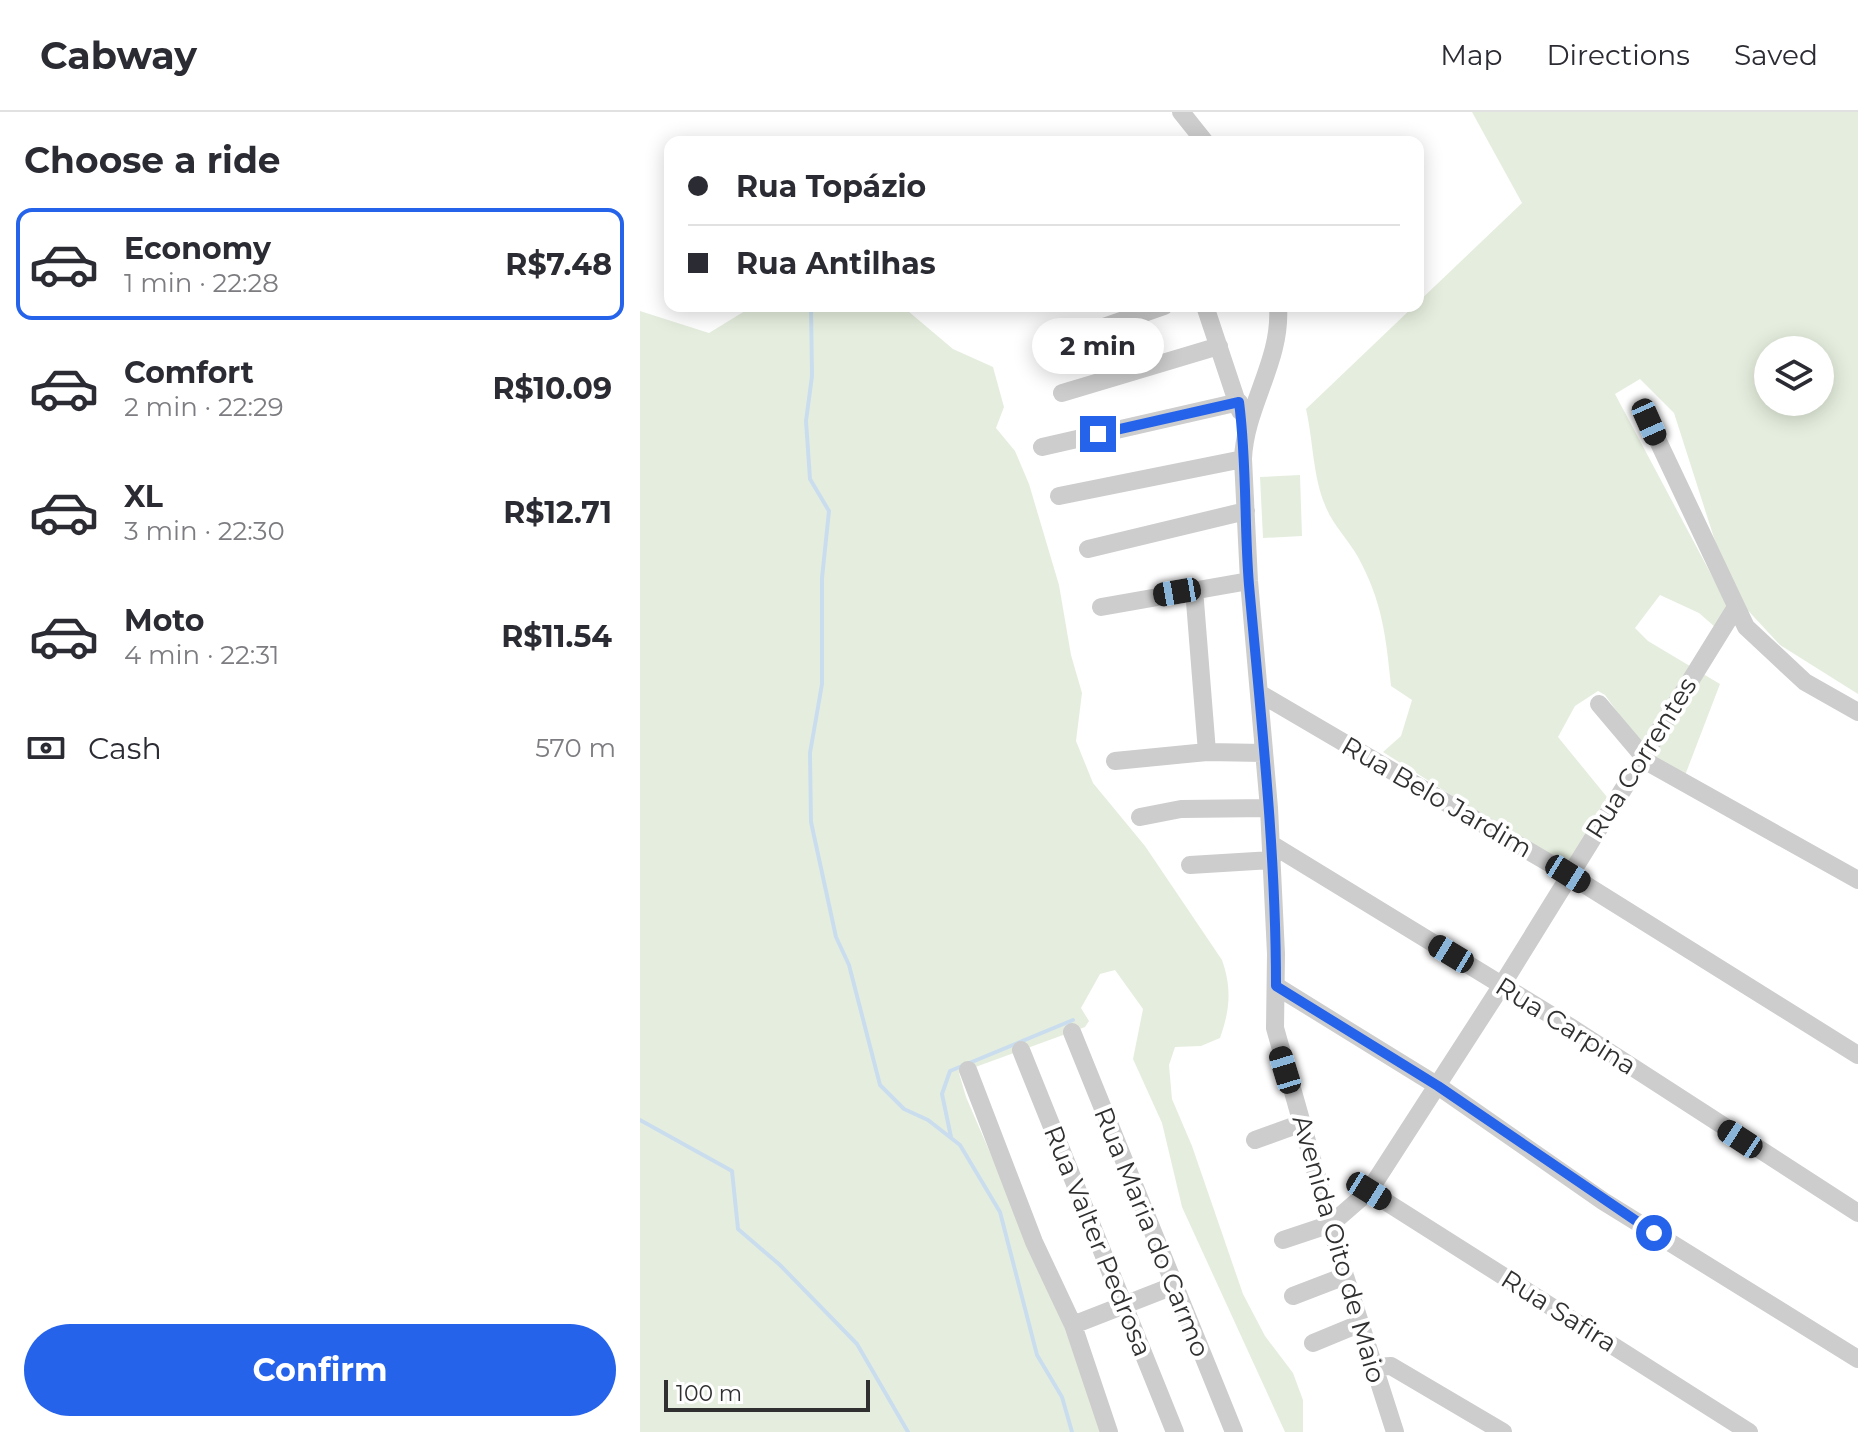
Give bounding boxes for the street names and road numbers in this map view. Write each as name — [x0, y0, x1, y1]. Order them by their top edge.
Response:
street label: Rua Correntes — [1579, 671, 1703, 845]
street label: Rua Belo Jardim — [1336, 730, 1538, 864]
street label: Rua Carpina — [1490, 970, 1642, 1082]
street label: Rua Maria do Carmo — [1087, 1103, 1217, 1361]
street label: Avenida Oito de Maio — [1285, 1111, 1393, 1387]
street label: Rua Valter Pedrosa — [1037, 1121, 1159, 1361]
street label: Rua Safira — [1495, 1263, 1623, 1359]

